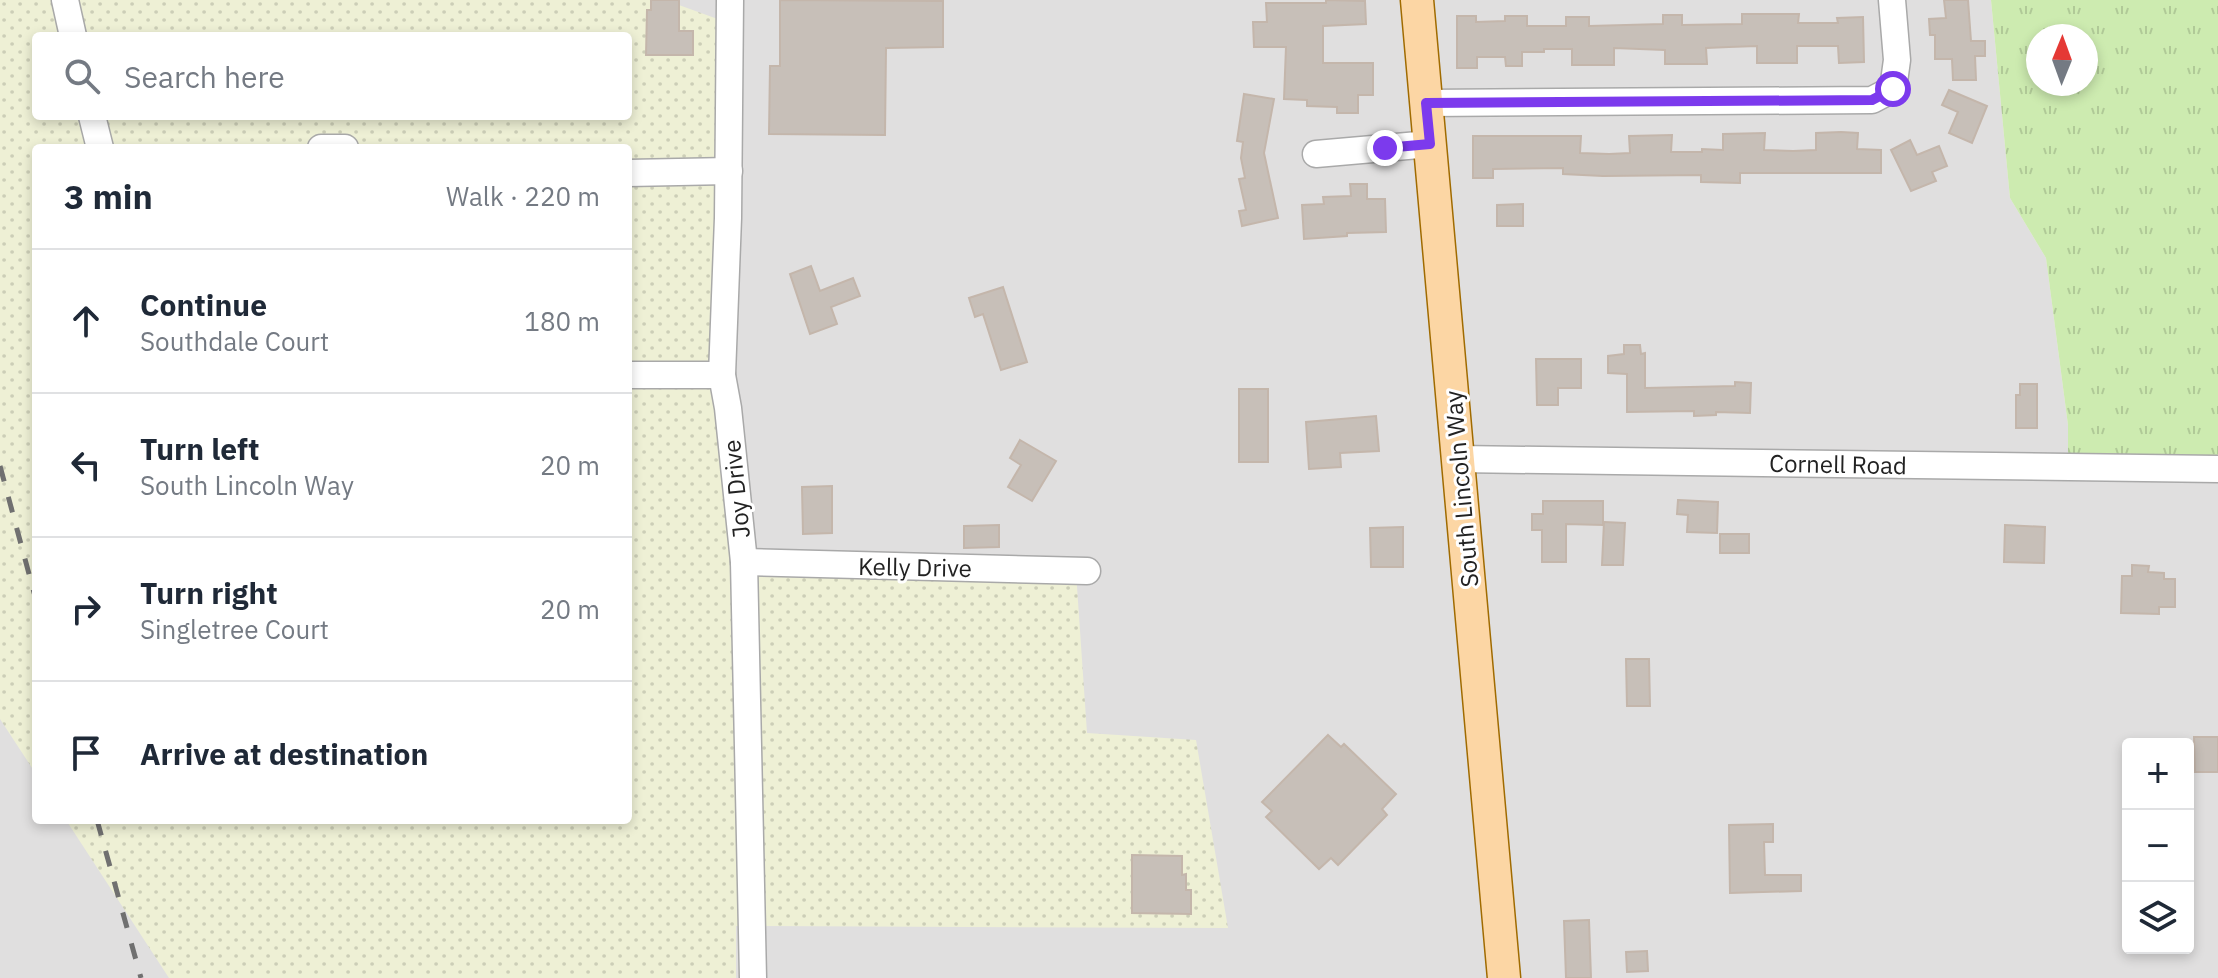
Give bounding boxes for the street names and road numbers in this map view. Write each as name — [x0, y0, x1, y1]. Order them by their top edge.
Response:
street label: South Lincoln Way — [1436, 389, 1486, 589]
street label: Joy Drive — [715, 438, 757, 540]
street label: Cornell Road — [1769, 447, 1907, 481]
street label: Kelly Drive — [858, 550, 972, 584]

